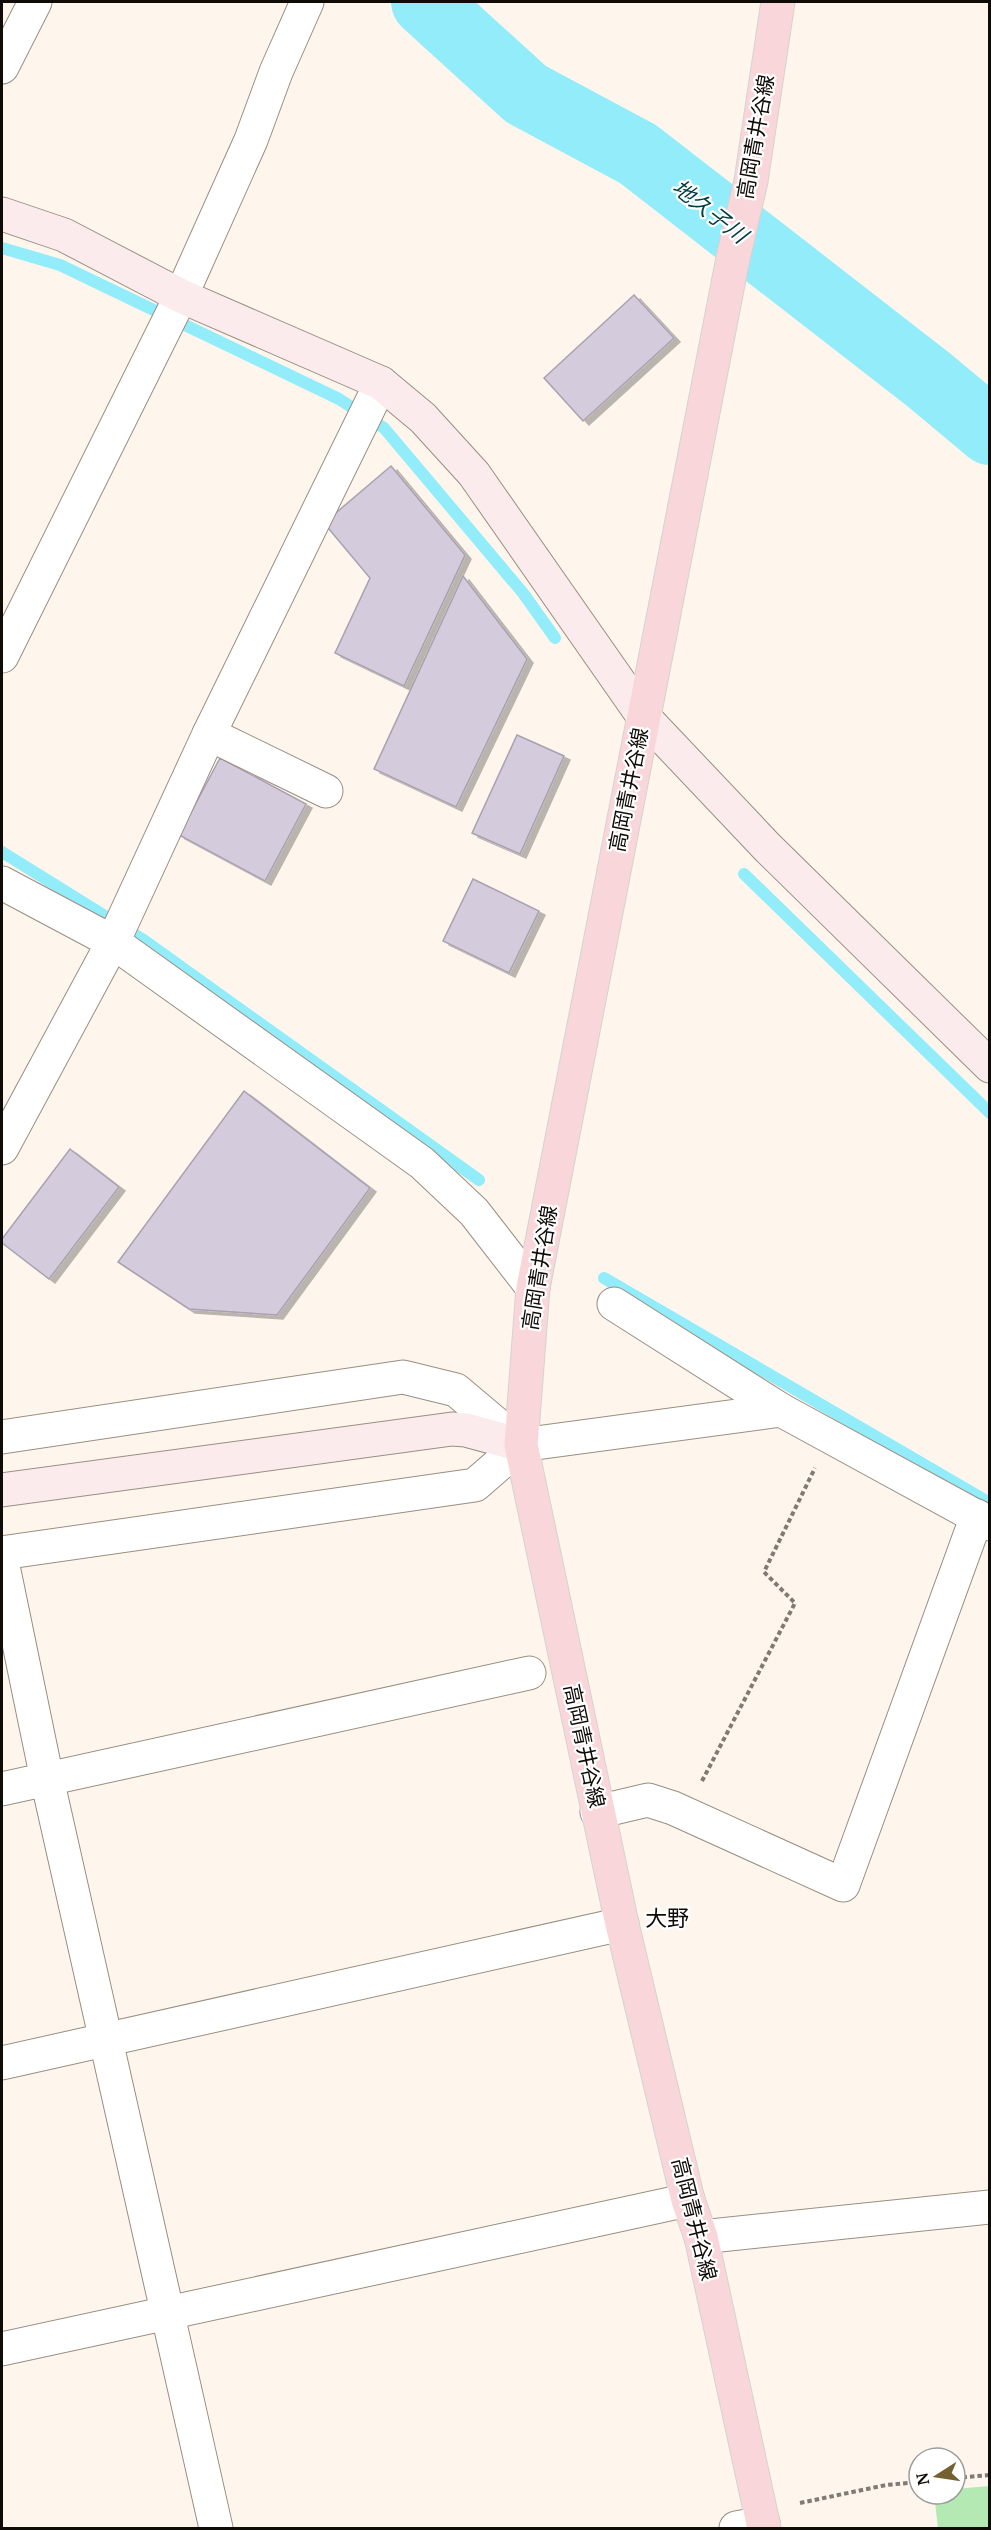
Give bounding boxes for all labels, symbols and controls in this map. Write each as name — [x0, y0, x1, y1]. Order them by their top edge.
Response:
street label: 高岡青井谷線 — [730, 72, 780, 201]
water label: 地久子川 — [667, 172, 755, 250]
street label: 高岡青井谷線 — [602, 725, 654, 854]
street label: 高岡青井谷線 — [515, 1203, 563, 1332]
street label: 高岡青井谷線 — [558, 1681, 612, 1810]
district label: 大野 — [645, 1903, 689, 1932]
street label: 高岡青井谷線 — [666, 2154, 724, 2283]
north arrow — [907, 2446, 967, 2506]
text: N — [910, 2471, 934, 2487]

